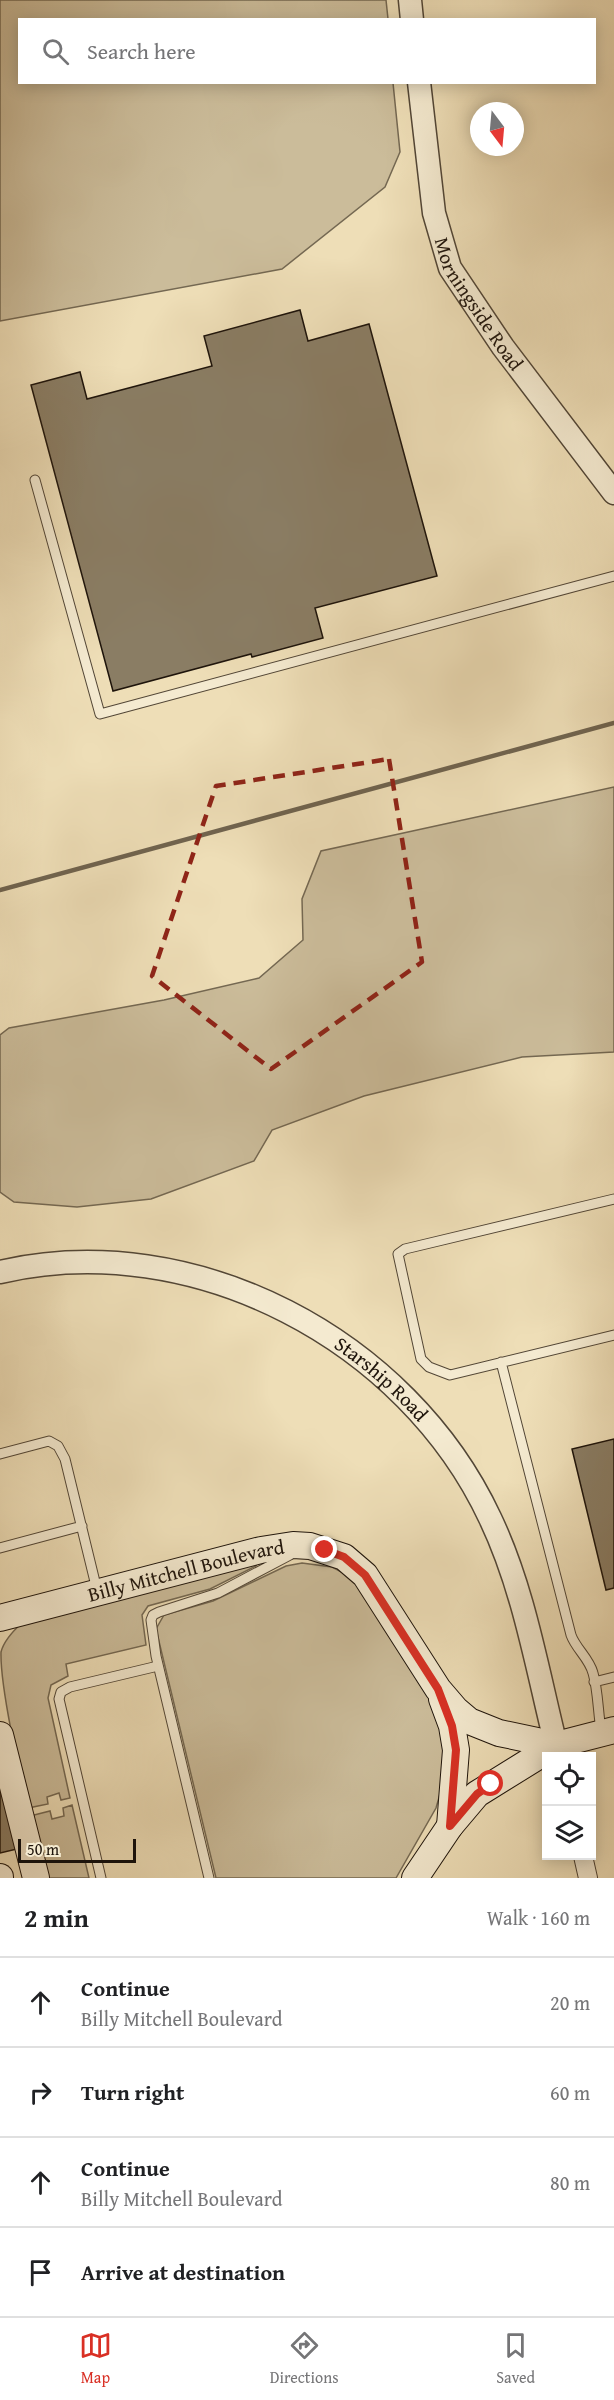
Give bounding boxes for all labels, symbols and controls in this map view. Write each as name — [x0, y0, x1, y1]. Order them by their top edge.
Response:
search box — [18, 18, 596, 84]
icon: search — [39, 35, 72, 68]
text: Search here — [87, 35, 196, 67]
north arrow — [470, 102, 524, 156]
street label: Morningside Road — [428, 234, 531, 377]
street label: Starship Road — [329, 1329, 436, 1427]
street label: Billy Mitchell Boulevard — [84, 1532, 286, 1609]
route end — [311, 1536, 337, 1562]
map controls — [542, 1752, 596, 1860]
button: locate — [542, 1752, 596, 1806]
route start — [477, 1770, 503, 1796]
button: layers — [542, 1806, 596, 1860]
scale bar — [18, 1836, 136, 1864]
text: 50 m — [27, 1837, 59, 1861]
text: 2 min — [24, 1898, 89, 1937]
text: Walk · 160 m — [487, 1903, 590, 1932]
text: Continue — [81, 1972, 170, 2004]
icon: ahead — [24, 1986, 57, 2019]
text: 20 m — [550, 1988, 590, 2017]
text: Billy Mitchell Boulevard — [81, 2004, 283, 2033]
icon: right — [24, 2076, 57, 2109]
text: Turn right — [81, 2076, 184, 2108]
text: 60 m — [550, 2078, 590, 2107]
text: Continue — [81, 2152, 170, 2184]
icon: ahead — [24, 2166, 57, 2199]
text: 80 m — [550, 2168, 590, 2197]
text: Billy Mitchell Boulevard — [81, 2184, 283, 2213]
icon: arrive — [24, 2256, 57, 2289]
text: Arrive at destination — [81, 2256, 285, 2288]
tab: Map — [79, 2329, 112, 2389]
tab: Directions — [270, 2329, 339, 2389]
tab: Saved — [496, 2329, 535, 2389]

